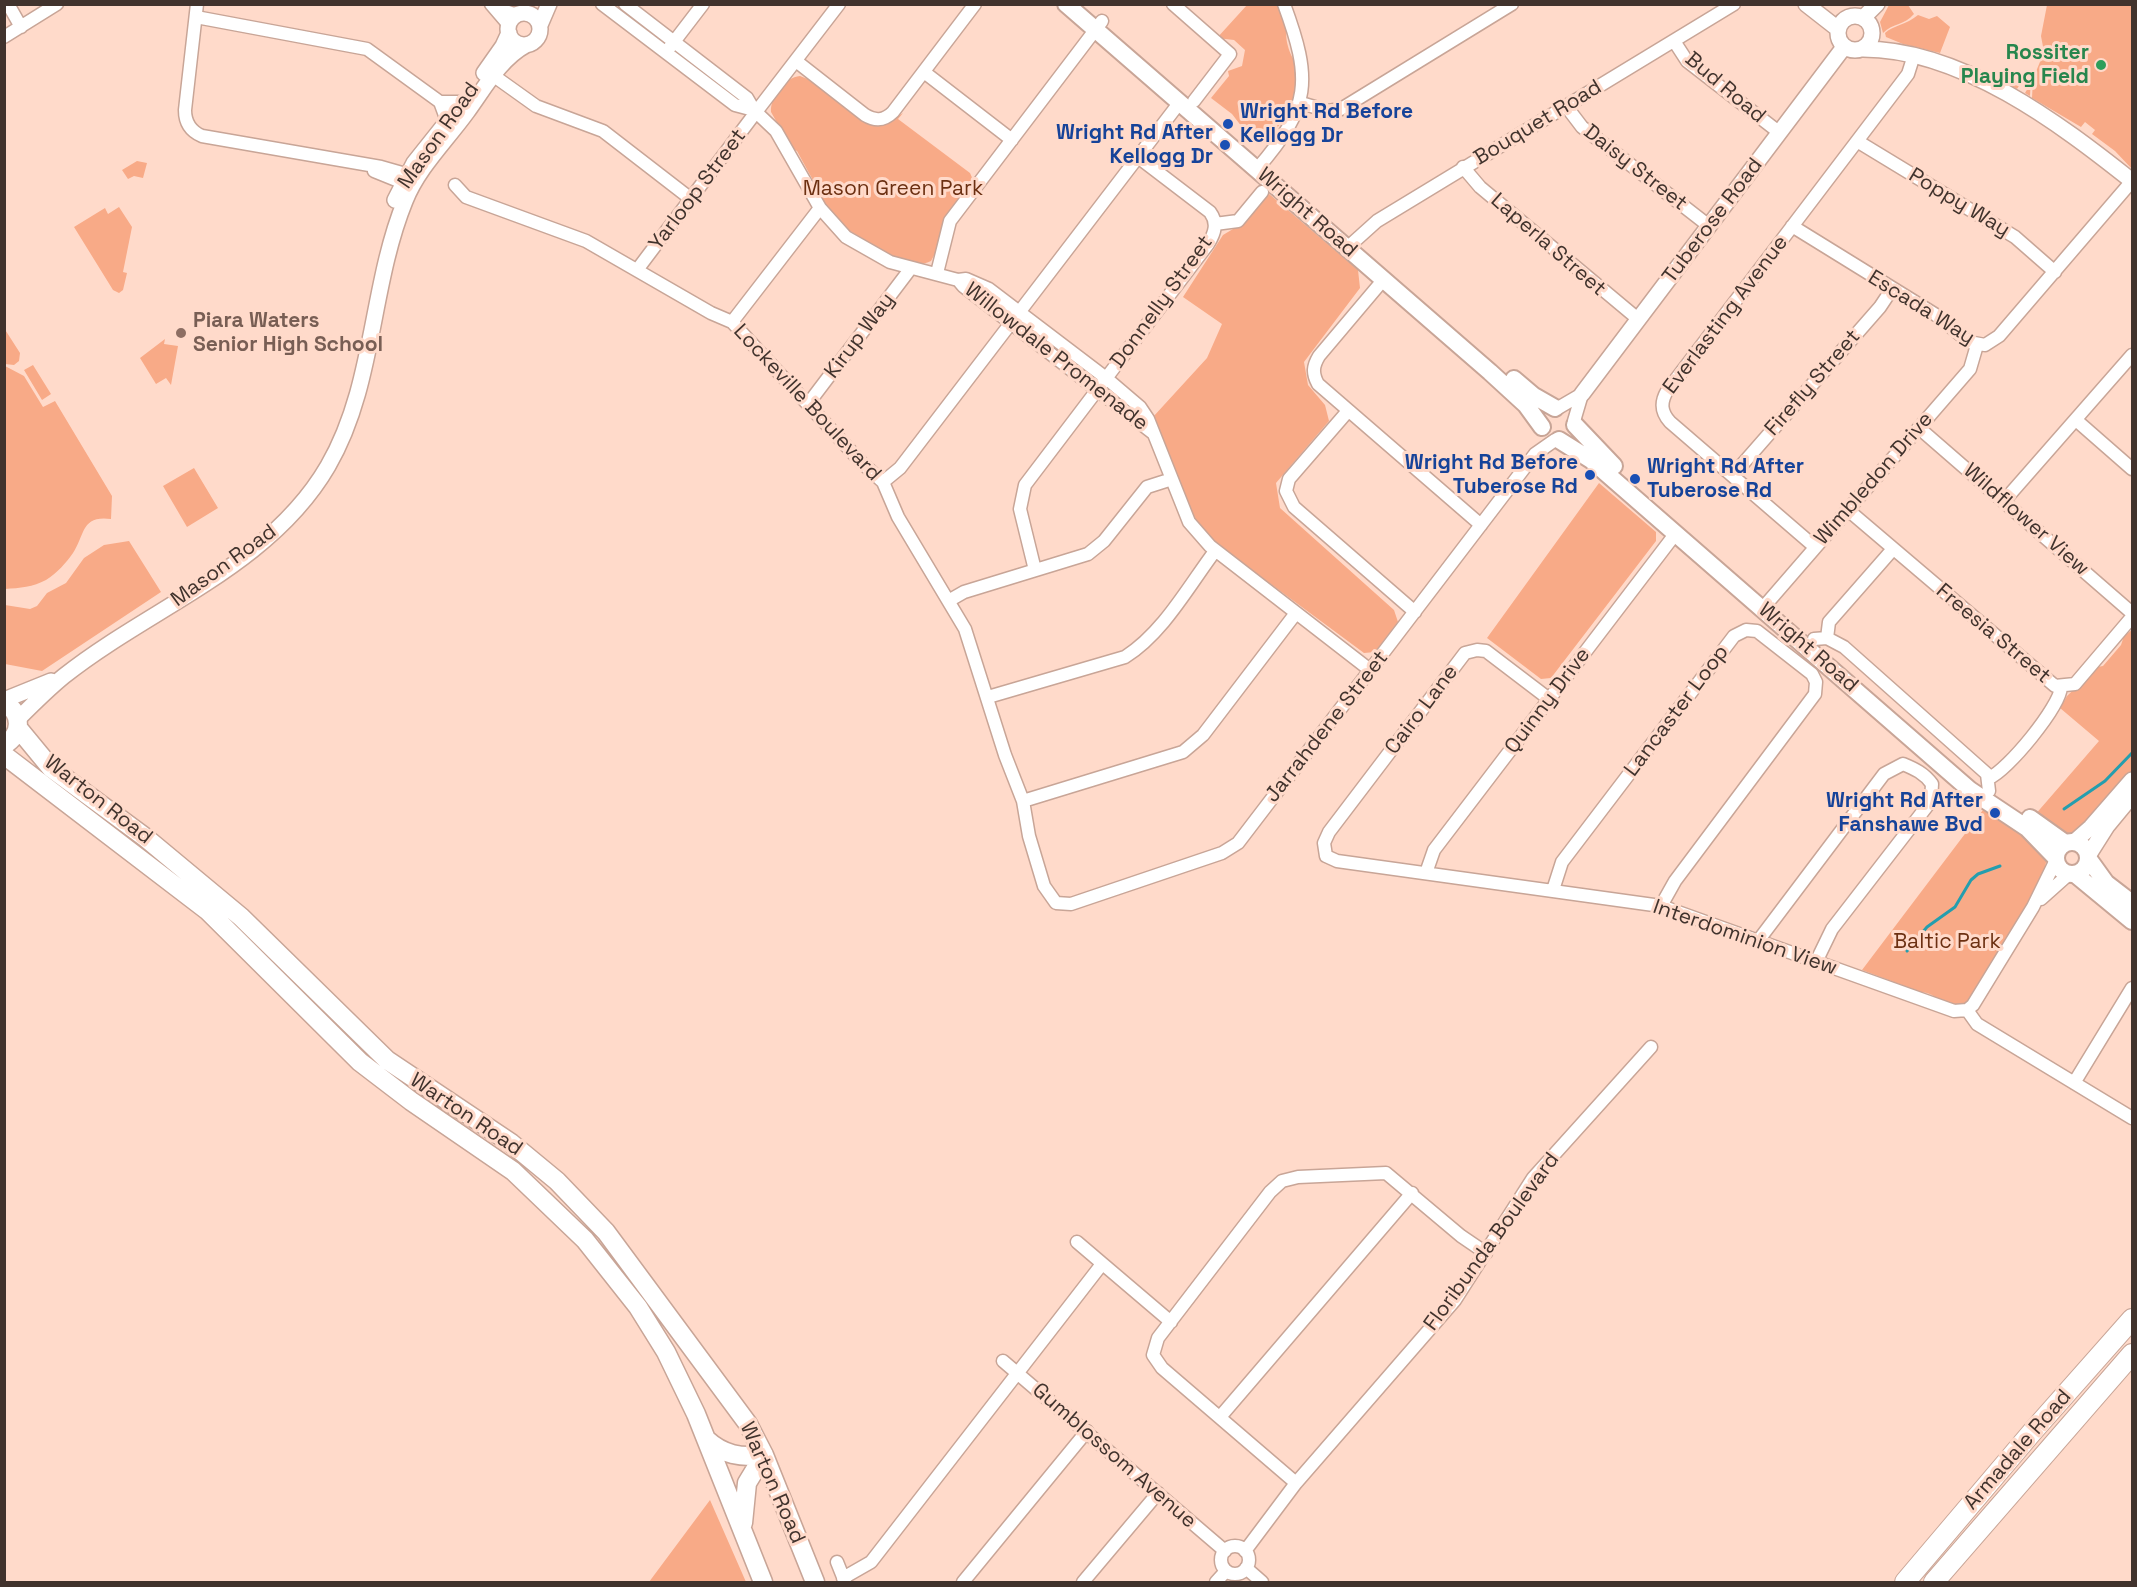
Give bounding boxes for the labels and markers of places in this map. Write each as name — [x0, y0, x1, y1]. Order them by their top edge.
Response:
place label: Rossiter Playing Field — [1961, 40, 2089, 90]
marker: Rossiter Playing Field — [2094, 58, 2108, 72]
place label: Wright Rd Before Kellogg Dr — [1240, 99, 1413, 149]
marker: Wright Rd Before Kellogg Dr — [1221, 117, 1235, 131]
place label: Wright Rd After Kellogg Dr — [1056, 120, 1213, 170]
marker: Wright Rd After Kellogg Dr — [1218, 138, 1232, 152]
place label: Piara Waters Senior High School — [193, 308, 383, 358]
marker: Piara Waters Senior High School — [174, 326, 188, 340]
place label: Wright Rd Before Tuberose Rd — [1405, 450, 1578, 500]
place label: Wright Rd After Tuberose Rd — [1647, 454, 1804, 504]
marker: Wright Rd Before Tuberose Rd — [1583, 468, 1597, 482]
marker: Wright Rd After Tuberose Rd — [1628, 472, 1642, 486]
place label: Wright Rd After Fanshawe Bvd — [1826, 788, 1983, 838]
marker: Wright Rd After Fanshawe Bvd — [1988, 806, 2002, 820]

